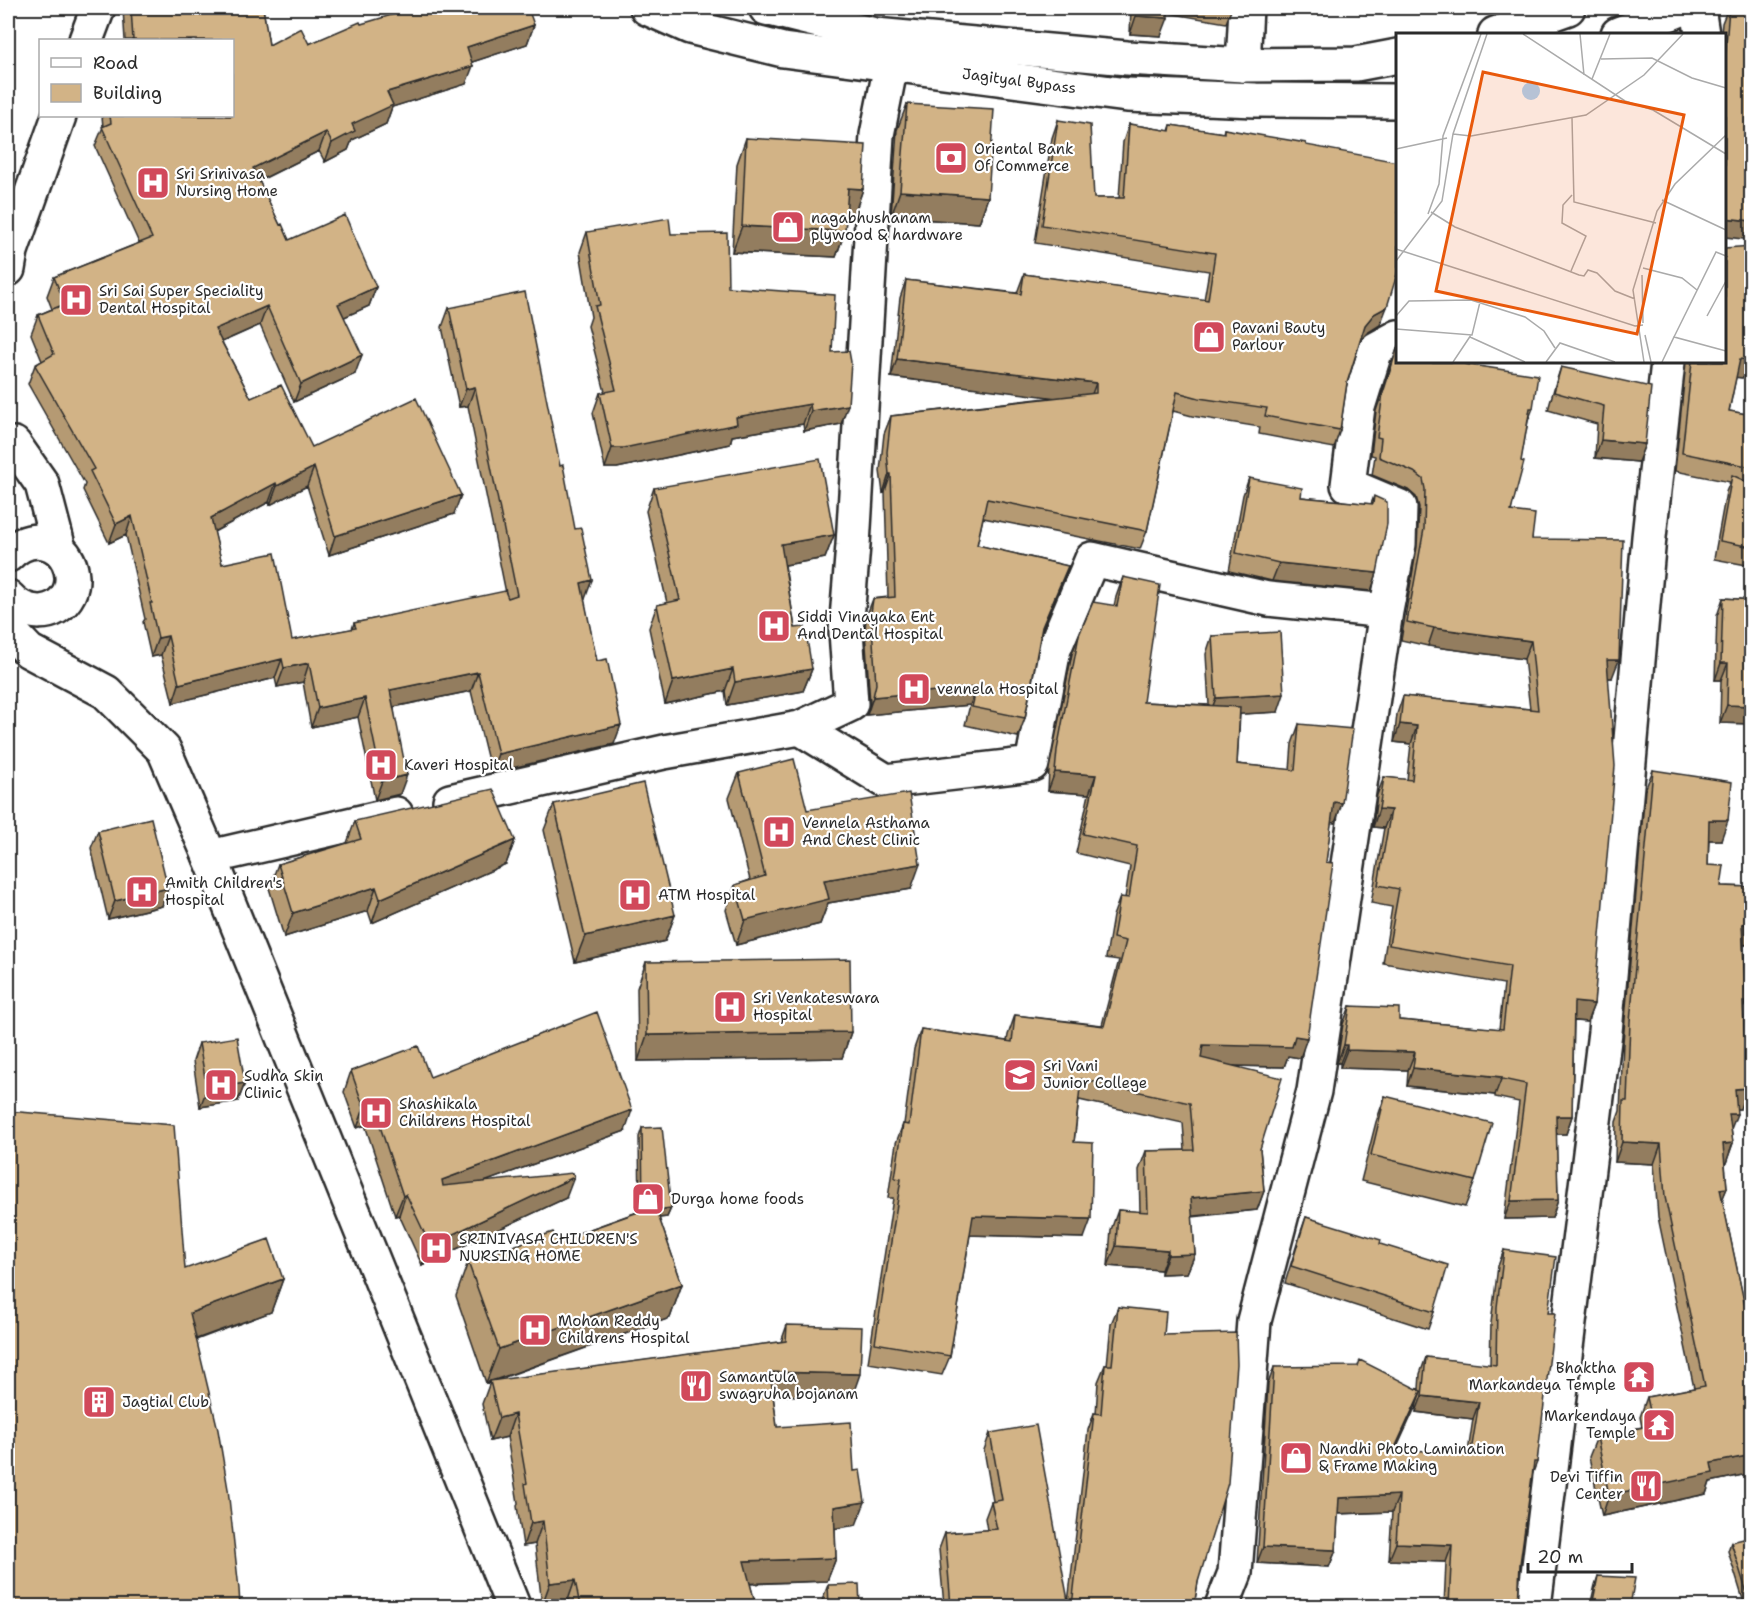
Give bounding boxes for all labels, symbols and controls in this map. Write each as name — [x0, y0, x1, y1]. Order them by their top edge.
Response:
inset map — [1396, 33, 1726, 363]
legend — [39, 39, 234, 117]
text: Road — [93, 51, 138, 75]
street label: Jagityal Bypass — [961, 64, 1077, 98]
text: Building — [93, 81, 162, 105]
place label: Oriental Bank Of Commerce — [974, 139, 1074, 176]
bank icon: Oriental Bank Of Commerce — [933, 140, 969, 176]
place label: Sri Srinivasa Nursing Home — [176, 164, 278, 201]
hospital icon: Sri Srinivasa Nursing Home — [135, 165, 171, 201]
place label: nagabhushanam plywood & hardware — [811, 208, 963, 245]
shop icon: nagabhushanam plywood & hardware — [770, 209, 806, 245]
place label: Sri Sai Super Speciality Dental Hospital — [99, 281, 264, 318]
hospital icon: Sri Sai Super Speciality Dental Hospital — [58, 282, 94, 318]
place label: Pavani Bauty Parlour — [1232, 318, 1326, 355]
shop icon: Pavani Bauty Parlour — [1191, 319, 1227, 355]
place label: Siddi Vinayaka Ent And Dental Hospital — [797, 607, 944, 644]
hospital icon: Siddi Vinayaka Ent And Dental Hospital — [756, 608, 792, 644]
hospital icon: vennela Hospital — [896, 671, 932, 707]
place label: vennela Hospital — [937, 679, 1059, 699]
hospital icon: Kaveri Hospital — [363, 747, 399, 783]
place label: Kaveri Hospital — [404, 755, 514, 775]
place label: Vennela Asthama And Chest Clinic — [802, 813, 931, 850]
hospital icon: Vennela Asthama And Chest Clinic — [761, 814, 797, 850]
place label: Amith Children's Hospital — [165, 873, 283, 910]
hospital icon: Amith Children's Hospital — [124, 874, 160, 910]
hospital icon: ATM Hospital — [617, 877, 653, 913]
place label: ATM Hospital — [658, 885, 756, 905]
place label: Sri Venkateswara Hospital — [753, 988, 880, 1025]
hospital icon: Sri Venkateswara Hospital — [712, 989, 748, 1025]
place label: Sri Vani Junior College — [1043, 1056, 1147, 1093]
school or university icon: Sri Vani Junior College — [1002, 1057, 1038, 1093]
place label: Sudha Skin Clinic — [244, 1066, 323, 1103]
hospital icon: Sudha Skin Clinic — [203, 1067, 239, 1103]
place label: Shashikala Childrens Hospital — [399, 1094, 531, 1131]
hospital icon: Shashikala Childrens Hospital — [358, 1095, 394, 1131]
shop icon: Durga home foods — [630, 1181, 666, 1217]
place label: Durga home foods — [671, 1189, 804, 1209]
place label: SRINIVASA CHILDREN'S NURSING HOME — [459, 1229, 638, 1266]
hospital icon: SRINIVASA CHILDREN'S NURSING HOME — [418, 1230, 454, 1266]
place label: Mohan Reddy Childrens Hospital — [558, 1311, 690, 1348]
hospital icon: Mohan Reddy Childrens Hospital — [517, 1312, 553, 1348]
place label: Bhaktha Markandeya Temple — [1469, 1358, 1617, 1395]
temple icon: Bhaktha Markandeya Temple — [1621, 1359, 1657, 1395]
place label: Samantula swagruha bojanam — [719, 1367, 858, 1404]
restaurant icon: Samantula swagruha bojanam — [678, 1368, 714, 1404]
building icon: Jagtial Club — [81, 1384, 117, 1420]
place label: Jagtial Club — [122, 1392, 209, 1412]
place label: Markendaya Temple — [1544, 1406, 1637, 1443]
temple icon: Markendaya Temple — [1641, 1407, 1677, 1443]
place label: Nandhi Photo Lamination & Frame Making — [1319, 1439, 1505, 1476]
shop icon: Nandhi Photo Lamination & Frame Making — [1278, 1440, 1314, 1476]
place label: Devi Tiffin Center — [1550, 1467, 1623, 1504]
restaurant icon: Devi Tiffin Center — [1628, 1468, 1664, 1504]
scale bar — [1528, 1536, 1632, 1574]
text: 20 m — [1537, 1545, 1583, 1569]

